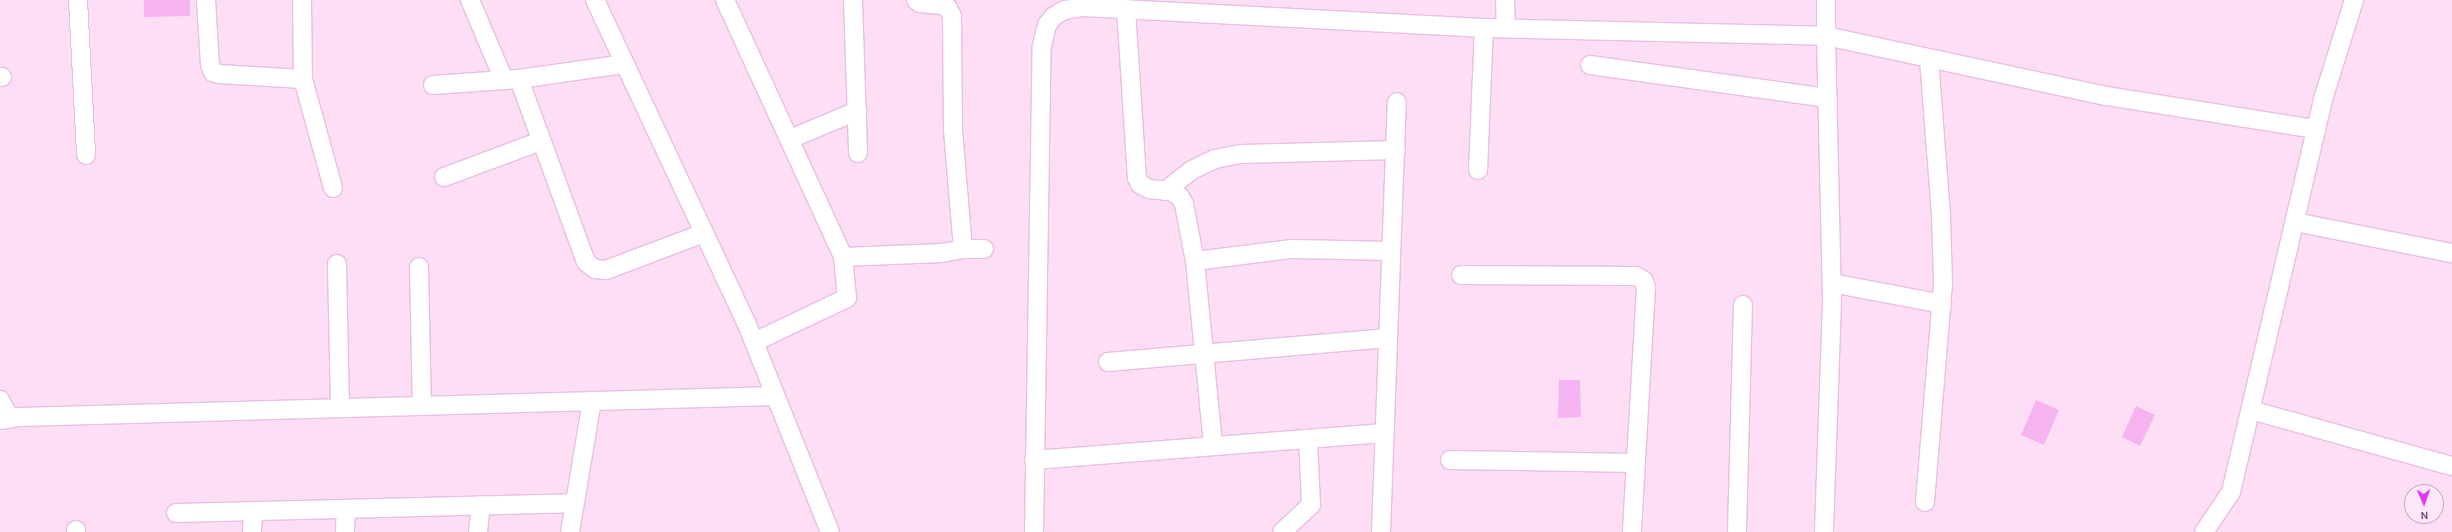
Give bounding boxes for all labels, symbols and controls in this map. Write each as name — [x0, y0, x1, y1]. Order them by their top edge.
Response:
north arrow — [2404, 484, 2444, 524]
text: N — [2420, 509, 2429, 522]

